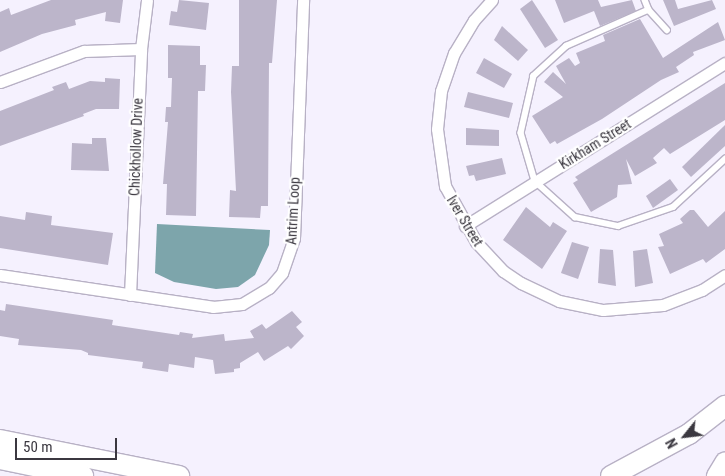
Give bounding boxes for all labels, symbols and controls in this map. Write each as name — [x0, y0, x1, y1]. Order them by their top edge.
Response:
street label: Chickhollow Drive — [126, 98, 146, 196]
street label: Kirkham Street — [556, 115, 634, 173]
street label: Antrim Loop — [283, 177, 303, 245]
street label: Iver Street — [443, 193, 487, 249]
north arrow — [660, 411, 710, 461]
scale bar — [18, 428, 120, 460]
text: N — [663, 436, 681, 451]
text: 50 m — [23, 438, 53, 456]

